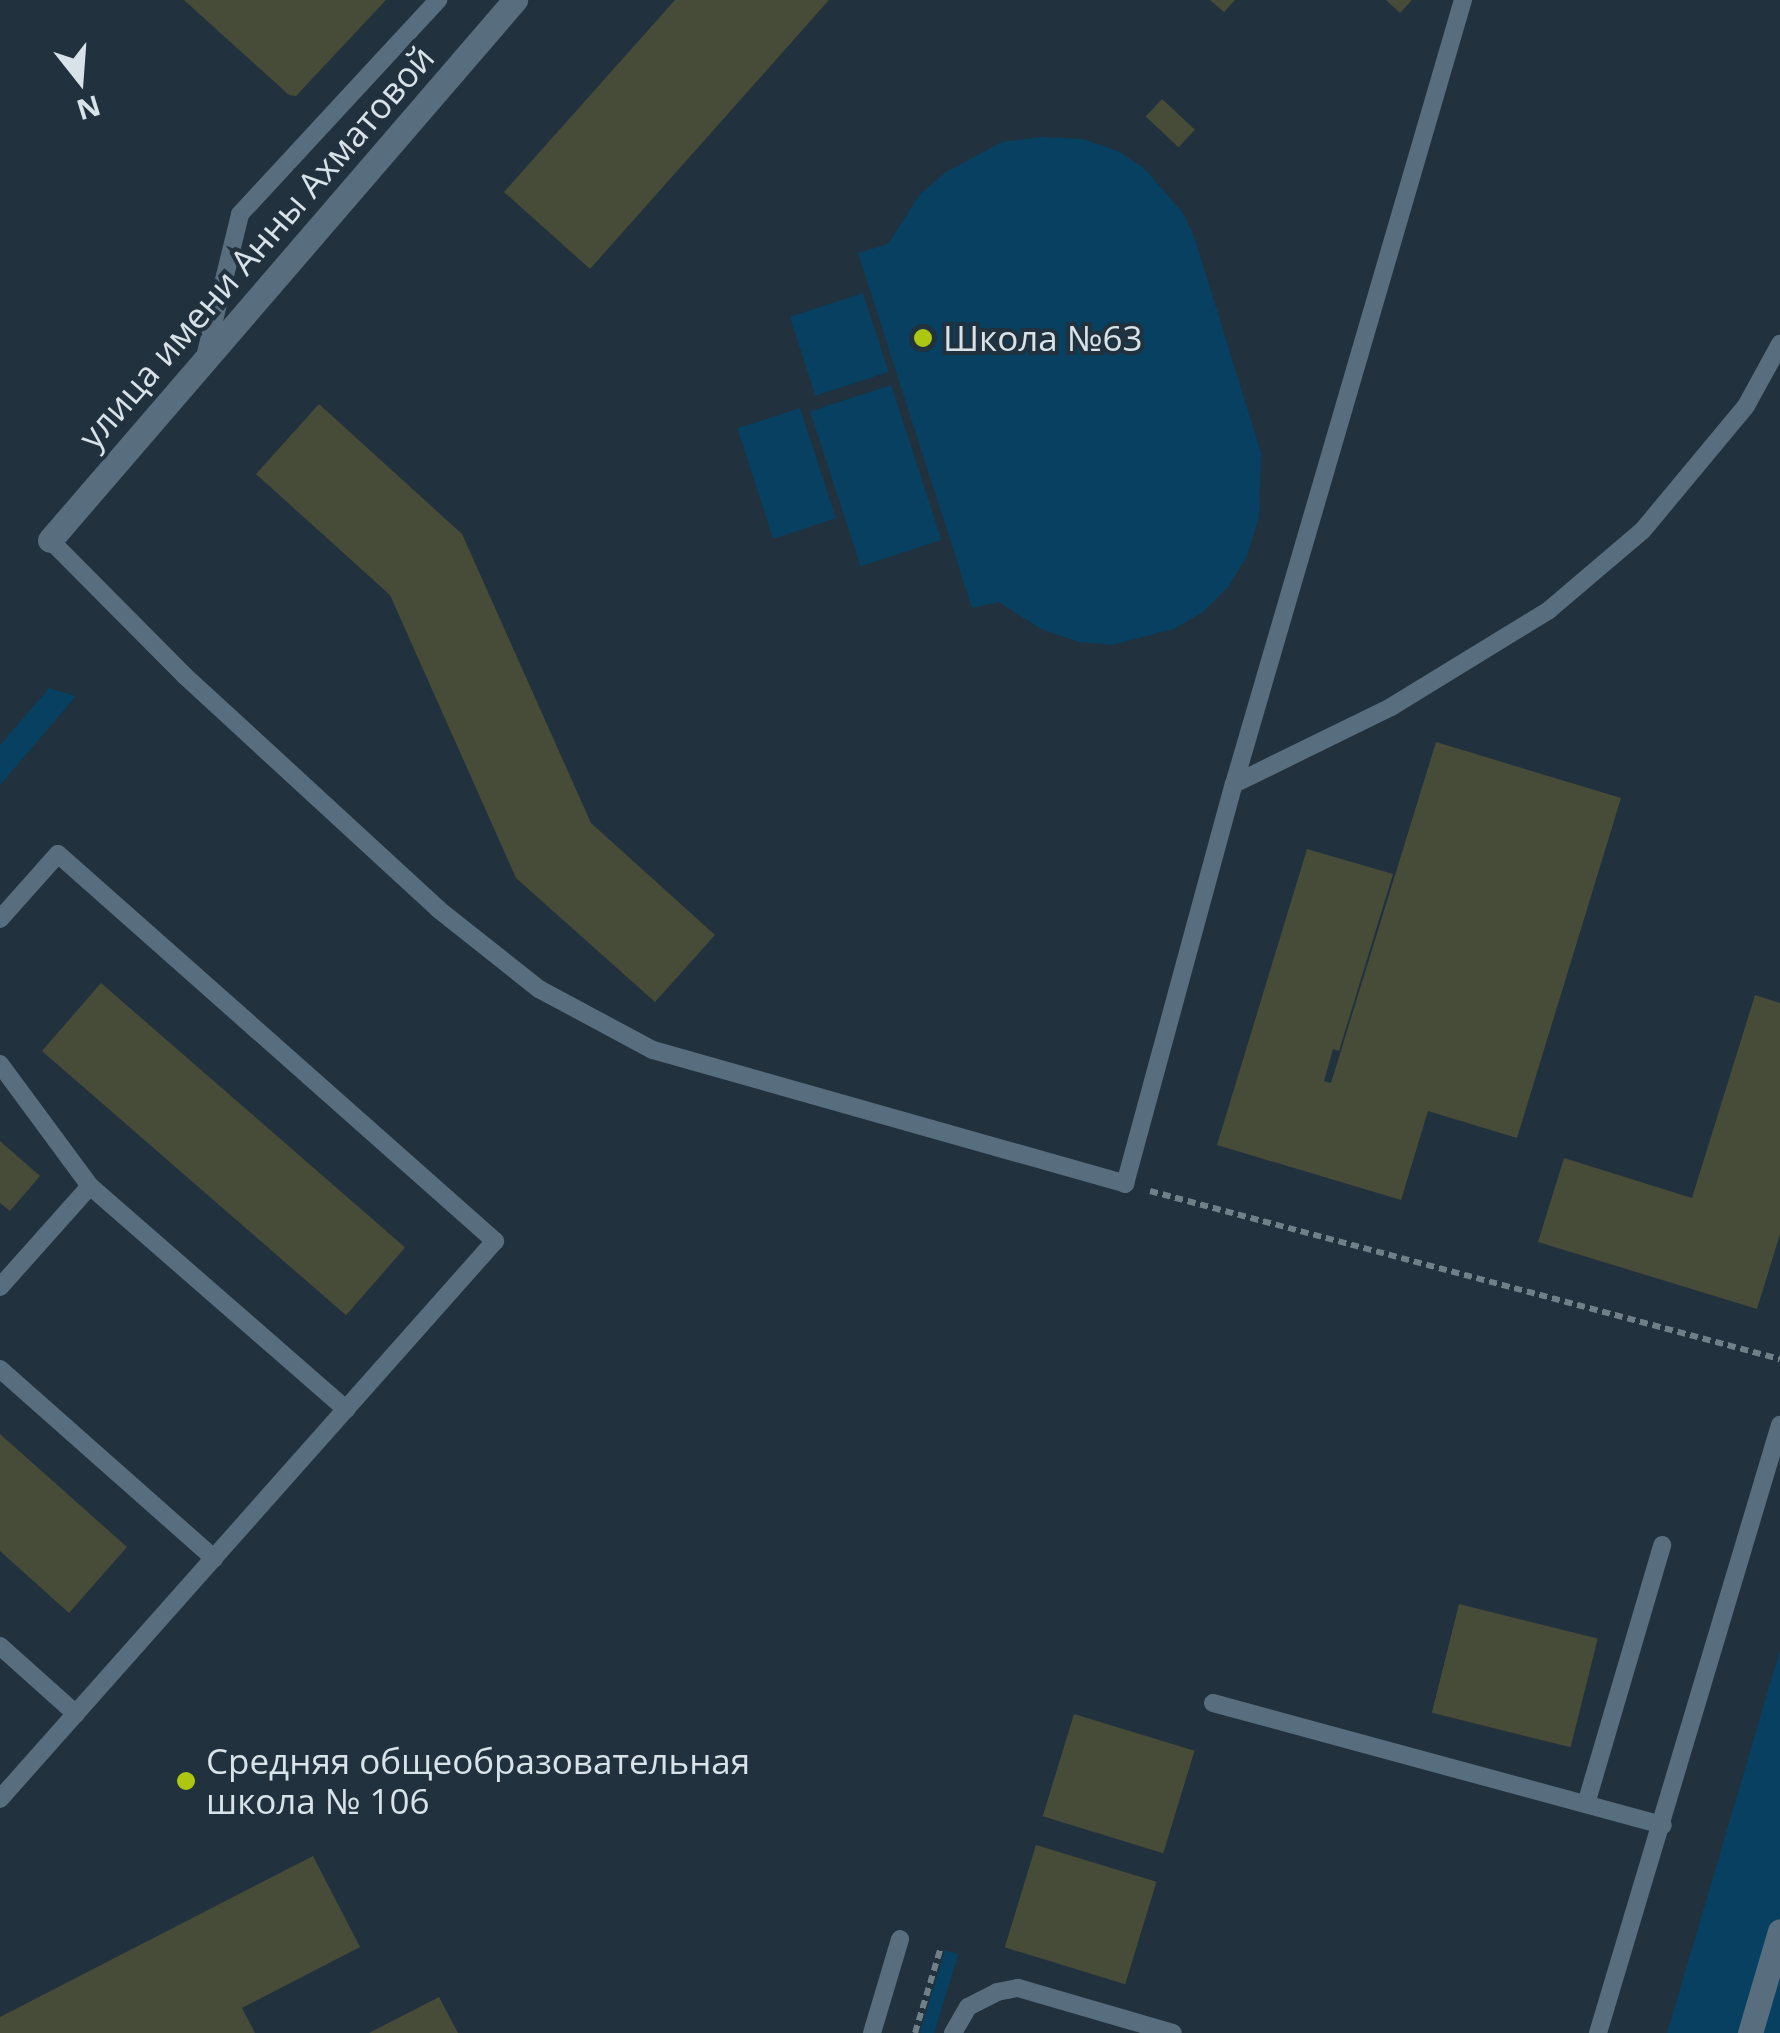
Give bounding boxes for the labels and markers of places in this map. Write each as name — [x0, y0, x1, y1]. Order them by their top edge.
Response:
place label: Школа №63 — [943, 317, 1142, 359]
marker: Школа №63 — [912, 327, 934, 349]
place label: Средняя общеобразовательная школа № 106 — [206, 1740, 750, 1822]
marker: Средняя общеобразовательная школа № 106 — [175, 1770, 197, 1792]

